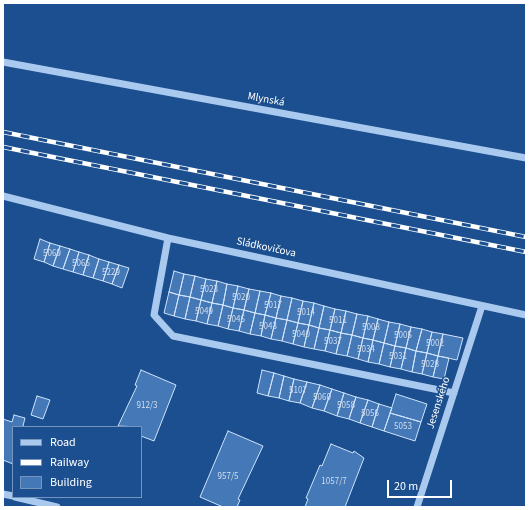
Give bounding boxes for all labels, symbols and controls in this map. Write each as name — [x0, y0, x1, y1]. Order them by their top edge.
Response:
street label: Mlynská — [246, 90, 286, 110]
street label: Sládkovičova — [235, 235, 297, 261]
house number: 5069 — [43, 249, 61, 259]
house number: 5066 — [72, 259, 90, 269]
house number: 5229 — [102, 268, 120, 278]
house number: 5023 — [200, 285, 218, 295]
house number: 5020 — [232, 293, 250, 303]
house number: 5017 — [264, 301, 282, 311]
house number: 5049 — [195, 307, 213, 317]
house number: 5014 — [297, 308, 315, 318]
house number: 5046 — [227, 315, 245, 325]
house number: 5011 — [329, 316, 347, 326]
house number: 5043 — [259, 322, 277, 332]
house number: 5008 — [362, 323, 380, 333]
house number: 5040 — [292, 330, 310, 340]
house number: 5005 — [394, 331, 412, 341]
house number: 5037 — [324, 337, 342, 347]
house number: 5002 — [426, 339, 444, 349]
house number: 5034 — [357, 345, 375, 355]
house number: 5031 — [389, 352, 407, 362]
house number: 5028 — [421, 360, 439, 370]
street label: Jesenského — [424, 375, 454, 431]
house number: 5107 — [289, 386, 307, 396]
house number: 5060 — [313, 393, 331, 403]
house number: 912/3 — [136, 401, 158, 411]
house number: 5058 — [337, 401, 355, 411]
house number: 5056 — [361, 409, 379, 419]
house number: 5053 — [394, 422, 412, 432]
legend — [12, 426, 142, 498]
text: Road — [50, 434, 76, 451]
text: Railway — [50, 454, 89, 471]
house number: 957/5 — [217, 472, 239, 482]
scale bar — [389, 472, 454, 498]
text: Building — [50, 474, 92, 491]
house number: 1057/7 — [321, 477, 347, 487]
text: 20 m — [394, 478, 418, 495]

